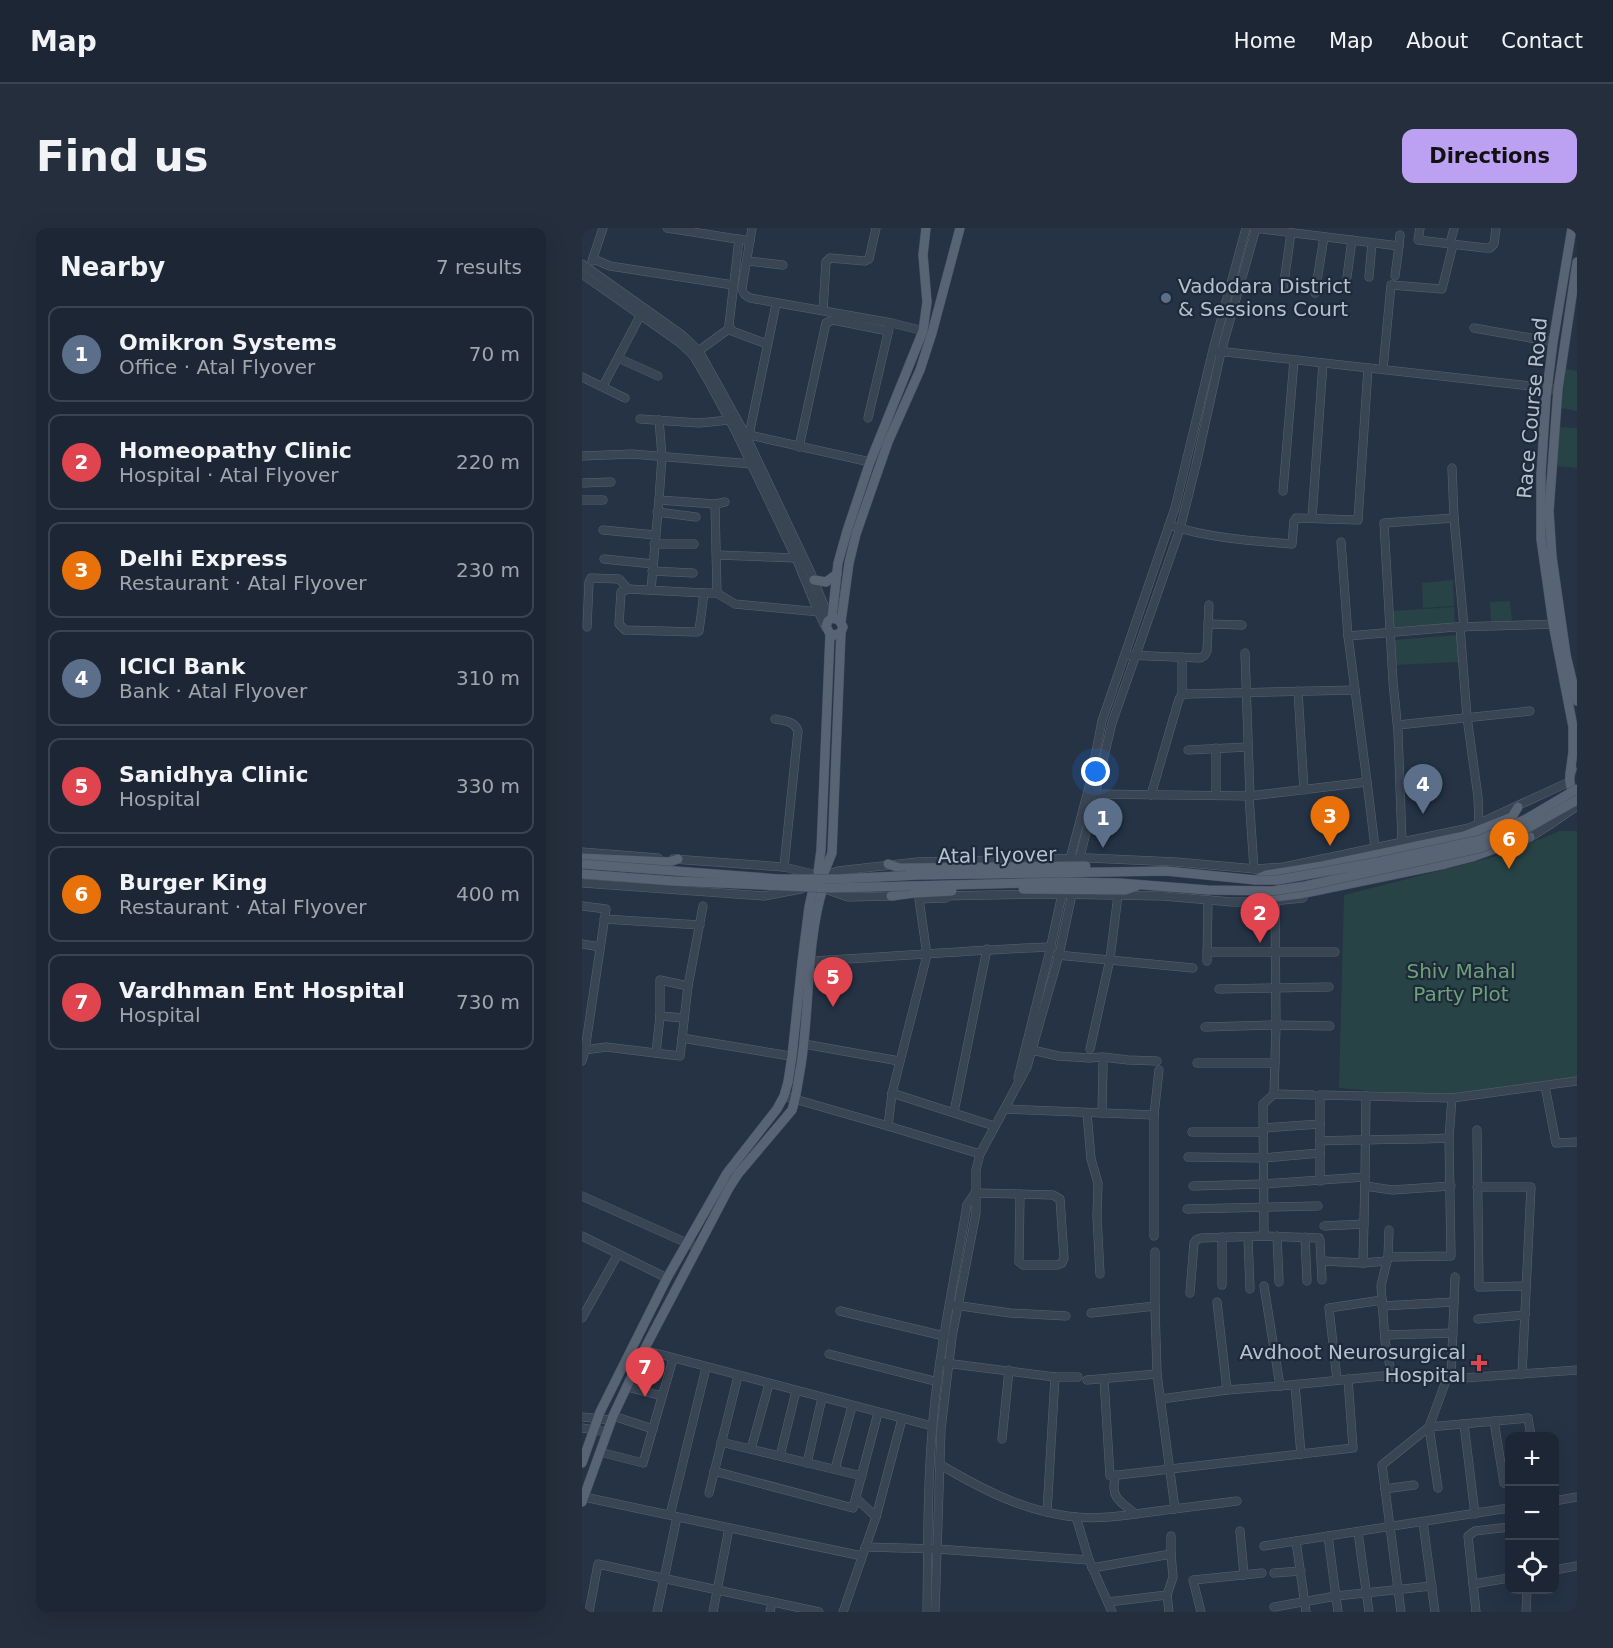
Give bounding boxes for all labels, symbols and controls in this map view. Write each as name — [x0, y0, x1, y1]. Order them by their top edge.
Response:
text: Map — [30, 25, 97, 58]
text: Home — [1234, 29, 1296, 53]
text: Map — [1329, 29, 1373, 53]
text: About — [1406, 29, 1468, 53]
text: Contact — [1501, 29, 1583, 53]
button: Directions — [1402, 129, 1577, 183]
text: Find us — [36, 132, 209, 181]
text: Nearby — [60, 252, 165, 282]
text: 7 results — [436, 255, 522, 279]
place label: Vadodara District & Sessions Court — [1178, 274, 1351, 321]
marker: Vadodara District & Sessions Court — [1159, 291, 1173, 305]
street label: Race Course Road — [1512, 316, 1552, 500]
text: Omikron Systems — [119, 330, 337, 355]
text: 1 — [75, 342, 88, 366]
text: 70 m — [469, 342, 520, 366]
text: Office · Atal Flyover — [119, 355, 315, 379]
text: Homeopathy Clinic — [119, 438, 352, 463]
text: 2 — [75, 450, 88, 474]
text: 220 m — [456, 450, 520, 474]
text: Hospital · Atal Flyover — [119, 463, 339, 487]
text: Delhi Express — [119, 546, 288, 571]
text: 3 — [75, 558, 88, 582]
text: 230 m — [456, 558, 520, 582]
text: Restaurant · Atal Flyover — [119, 571, 366, 595]
text: ICICI Bank — [119, 654, 245, 679]
text: 4 — [75, 666, 88, 690]
text: 310 m — [456, 666, 520, 690]
text: Bank · Atal Flyover — [119, 679, 307, 703]
your location — [1081, 757, 1110, 786]
text: Sanidhya Clinic — [119, 762, 309, 787]
pin: 4 — [1404, 764, 1442, 814]
text: 5 — [75, 774, 88, 798]
text: 330 m — [456, 774, 520, 798]
text: Hospital — [119, 787, 201, 811]
pin: 3 — [1310, 796, 1350, 846]
pin: 1 — [1084, 798, 1122, 848]
pin: 6 — [1490, 820, 1528, 869]
street label: Atal Flyover — [937, 842, 1057, 868]
text: Burger King — [119, 870, 267, 895]
text: 6 — [75, 882, 88, 906]
text: 400 m — [456, 882, 520, 906]
pin: 2 — [1240, 894, 1280, 943]
text: Restaurant · Atal Flyover — [119, 895, 366, 919]
pin: 5 — [814, 958, 852, 1007]
park label: Shiv Mahal Party Plot — [1406, 959, 1516, 1006]
text: Vardhman Ent Hospital — [119, 978, 405, 1003]
text: 7 — [75, 990, 88, 1014]
text: 730 m — [456, 990, 520, 1014]
text: Hospital — [119, 1003, 201, 1027]
place label: Avdhoot Neurosurgical Hospital — [1240, 1340, 1466, 1387]
pin: 7 — [626, 1348, 664, 1397]
marker: Avdhoot Neurosurgical Hospital — [1470, 1354, 1488, 1372]
map controls — [1505, 1432, 1559, 1594]
button: + — [1505, 1432, 1559, 1486]
button: − — [1505, 1486, 1559, 1540]
button: locate — [1505, 1540, 1559, 1594]

